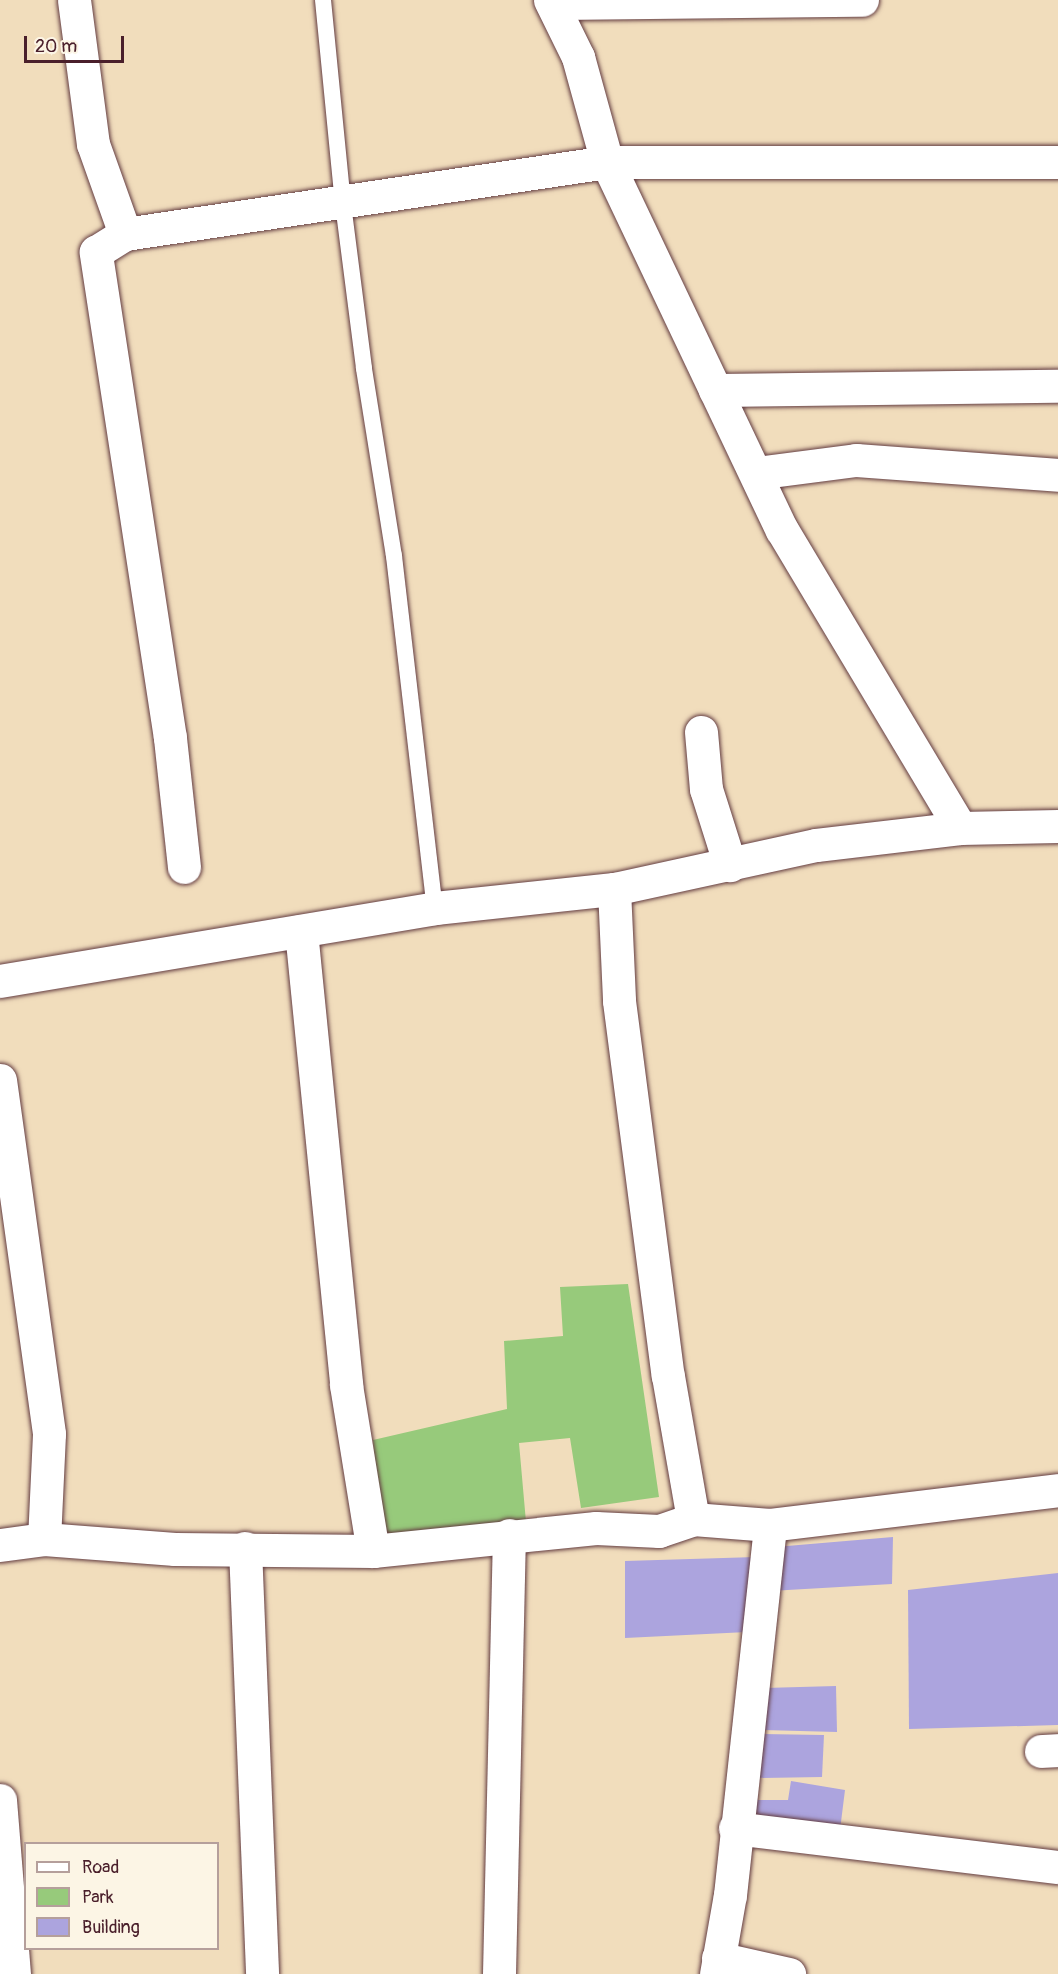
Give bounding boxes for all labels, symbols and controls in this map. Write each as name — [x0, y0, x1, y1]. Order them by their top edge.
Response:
scale bar — [27, 24, 128, 62]
text: 20 m — [35, 35, 77, 58]
legend — [24, 1842, 219, 1950]
text: Road — [82, 1856, 119, 1879]
text: Park — [82, 1886, 114, 1909]
text: Building — [82, 1916, 140, 1939]

